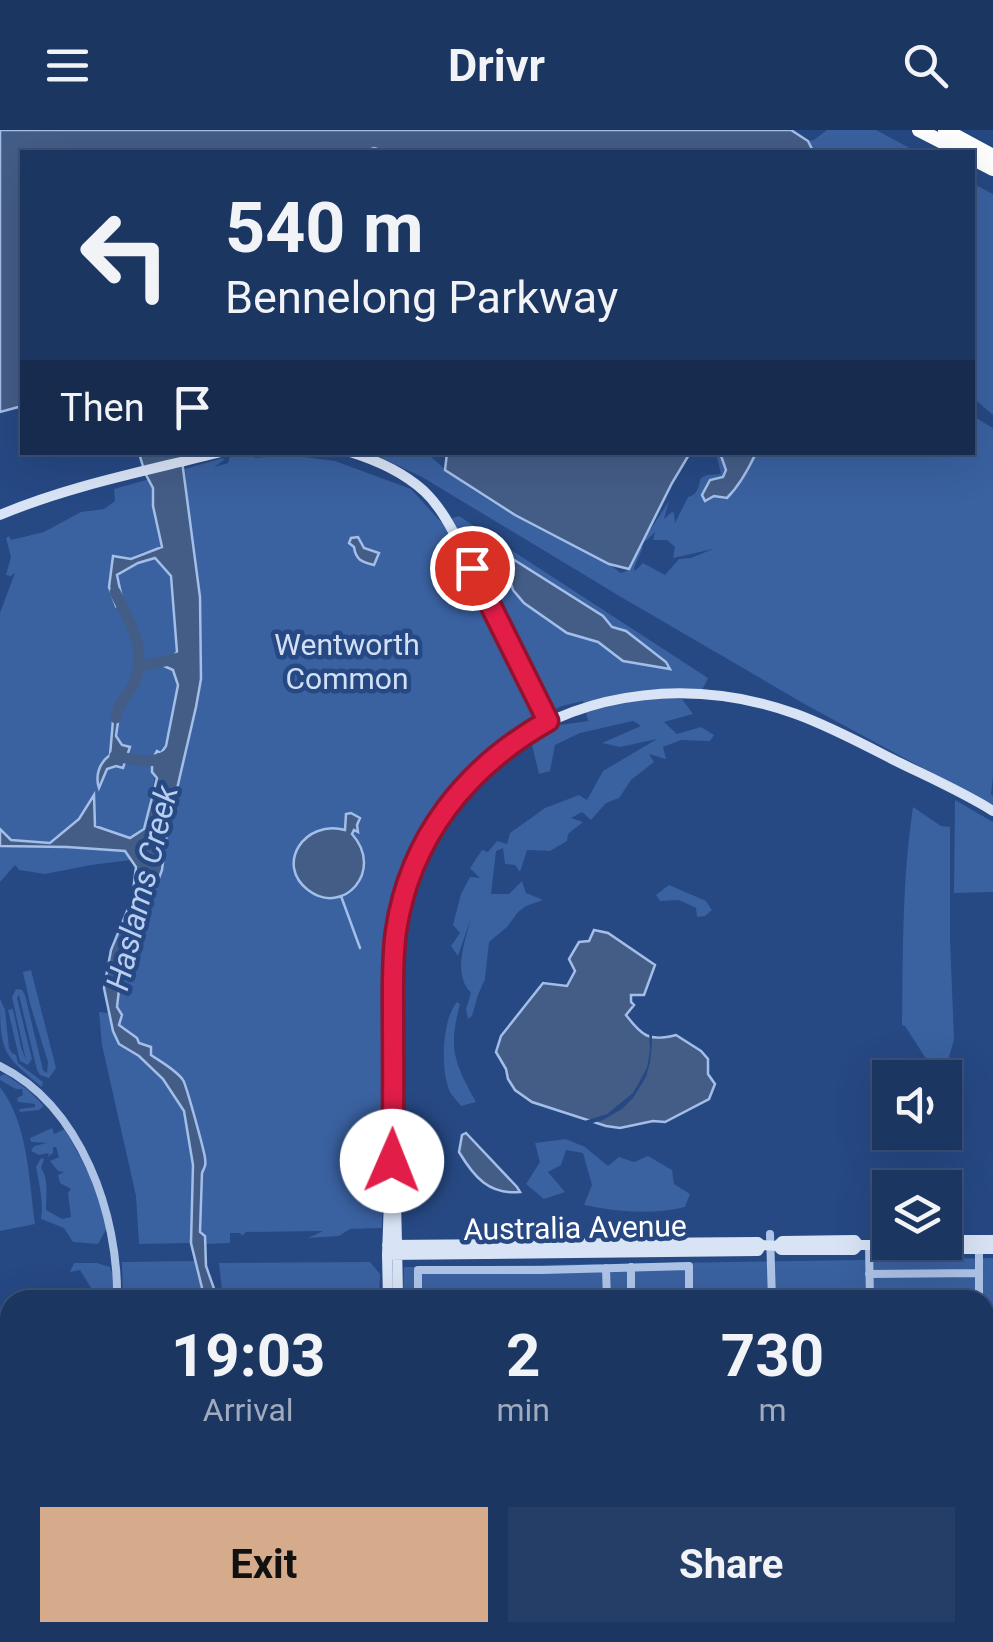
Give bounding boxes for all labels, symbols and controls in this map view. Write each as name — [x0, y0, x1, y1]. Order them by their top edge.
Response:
icon: menu — [40, 38, 95, 93]
icon: search — [898, 38, 953, 93]
text: Drivr — [448, 39, 545, 92]
text: 540 m — [225, 187, 424, 269]
icon: left — [60, 190, 190, 320]
text: Bennelong Parkway — [225, 271, 618, 324]
icon: arrive — [165, 380, 220, 435]
text: Then — [60, 386, 145, 430]
pin — [430, 526, 515, 611]
icon: arrive — [445, 541, 500, 596]
park label: Wentworth Common — [274, 627, 420, 696]
water label: Haslams Creek — [98, 780, 186, 994]
map controls — [872, 1060, 962, 1260]
button: sound — [872, 1060, 962, 1150]
position arrow — [340, 1109, 444, 1213]
button: layers — [872, 1170, 962, 1260]
street label: Australia Avenue — [463, 1208, 687, 1247]
text: 19:03 — [171, 1320, 326, 1391]
text: 2 — [506, 1320, 540, 1391]
text: 730 — [721, 1320, 824, 1391]
text: Arrival — [203, 1391, 294, 1429]
text: min — [496, 1391, 550, 1429]
text: m — [758, 1391, 786, 1429]
button: Exit — [40, 1507, 488, 1622]
button: Share — [508, 1507, 955, 1622]

